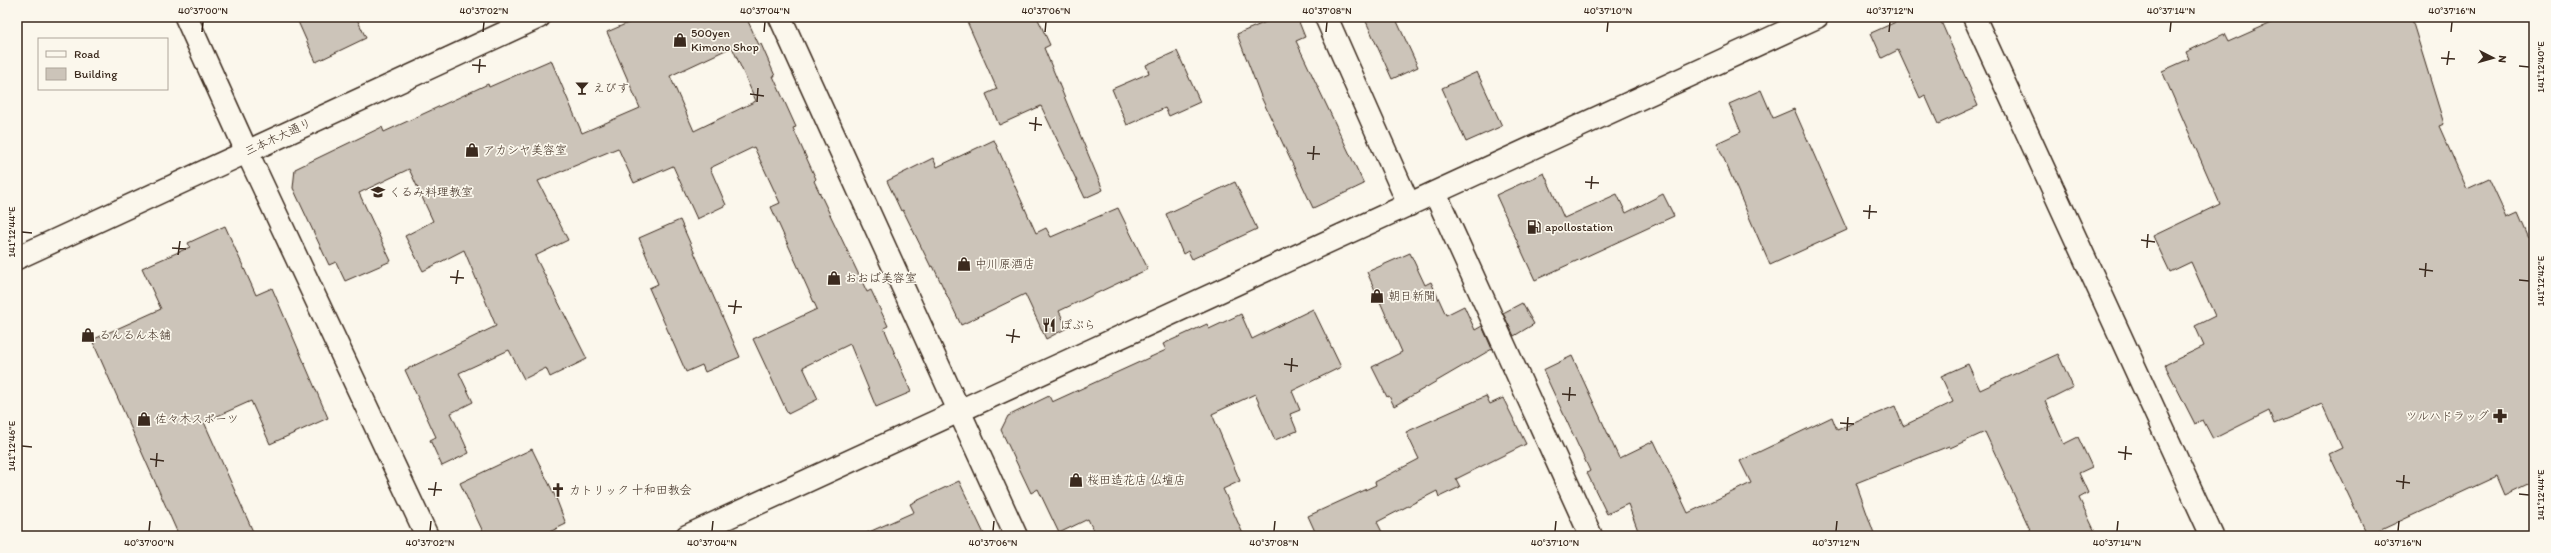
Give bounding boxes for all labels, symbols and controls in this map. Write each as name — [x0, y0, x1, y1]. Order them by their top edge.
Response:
text: 40°37'00"N — [178, 4, 228, 17]
text: 40°37'02"N — [459, 4, 509, 17]
text: 40°37'04"N — [740, 4, 790, 17]
text: 40°37'06"N — [1021, 4, 1071, 17]
text: 40°37'08"N — [1302, 4, 1352, 17]
text: 40°37'10"N — [1584, 4, 1633, 17]
text: 40°37'12"N — [1866, 4, 1914, 17]
text: 40°37'14"N — [2147, 4, 2195, 17]
text: 40°37'16"N — [2428, 4, 2476, 17]
place label: 500yen Kimono Shop — [691, 26, 759, 54]
shop icon: 500yen Kimono Shop — [672, 32, 688, 48]
legend — [38, 38, 168, 90]
north arrow — [2473, 38, 2513, 78]
text: 141°12'40"E — [2534, 41, 2547, 93]
text: Road — [74, 47, 100, 61]
text: N — [2496, 55, 2509, 63]
text: Building — [74, 67, 118, 81]
bar icon: えびす — [574, 80, 590, 96]
place label: えびす — [593, 81, 629, 95]
street label: 三本木大通り — [242, 115, 314, 159]
shop icon: アカシヤ美容室 — [464, 142, 480, 158]
place label: アカシヤ美容室 — [483, 143, 567, 157]
school or university icon: くるみ料理教室 — [370, 184, 386, 200]
place label: くるみ料理教室 — [389, 185, 473, 199]
text: 141°12'44"E — [5, 206, 18, 258]
fuel station icon: apollostation — [1526, 219, 1542, 235]
place label: apollostation — [1545, 220, 1613, 234]
text: 141°12'42"E — [2534, 255, 2547, 306]
shop icon: 中川原酒店 — [956, 256, 972, 272]
place label: 中川原酒店 — [975, 257, 1035, 271]
shop icon: おおば美容室 — [826, 270, 842, 286]
place label: おおば美容室 — [845, 271, 917, 285]
shop icon: 朝日新聞 — [1369, 288, 1385, 304]
place label: 朝日新聞 — [1388, 289, 1436, 303]
restaurant icon: ぽぷら — [1041, 317, 1057, 333]
place label: ぽぷら — [1060, 318, 1096, 332]
shop icon: るんるん本舗 — [80, 327, 96, 343]
place label: るんるん本舗 — [99, 328, 171, 342]
pharmacy icon: ツルハドラッグ — [2492, 408, 2508, 424]
place label: ツルハドラッグ — [2405, 409, 2489, 423]
shop icon: 佐々木スポーツ — [136, 411, 152, 427]
place label: 佐々木スポーツ — [155, 412, 239, 426]
text: 141°12'46"E — [5, 420, 18, 471]
text: 141°12'44"E — [2534, 469, 2547, 521]
shop icon: 桜田造花店 仏壇店 — [1068, 472, 1084, 488]
place label: 桜田造花店 仏壇店 — [1087, 473, 1186, 487]
church icon: カトリック 十和田教会 — [550, 482, 566, 498]
place label: カトリック 十和田教会 — [569, 483, 692, 497]
text: 40°37'00"N — [124, 536, 174, 549]
text: 40°37'02"N — [405, 536, 455, 549]
text: 40°37'04"N — [687, 536, 737, 549]
text: 40°37'06"N — [968, 536, 1018, 549]
text: 40°37'08"N — [1249, 536, 1299, 549]
text: 40°37'10"N — [1531, 536, 1580, 549]
text: 40°37'12"N — [1812, 536, 1860, 549]
text: 40°37'14"N — [2093, 536, 2141, 549]
text: 40°37'16"N — [2374, 536, 2422, 549]

